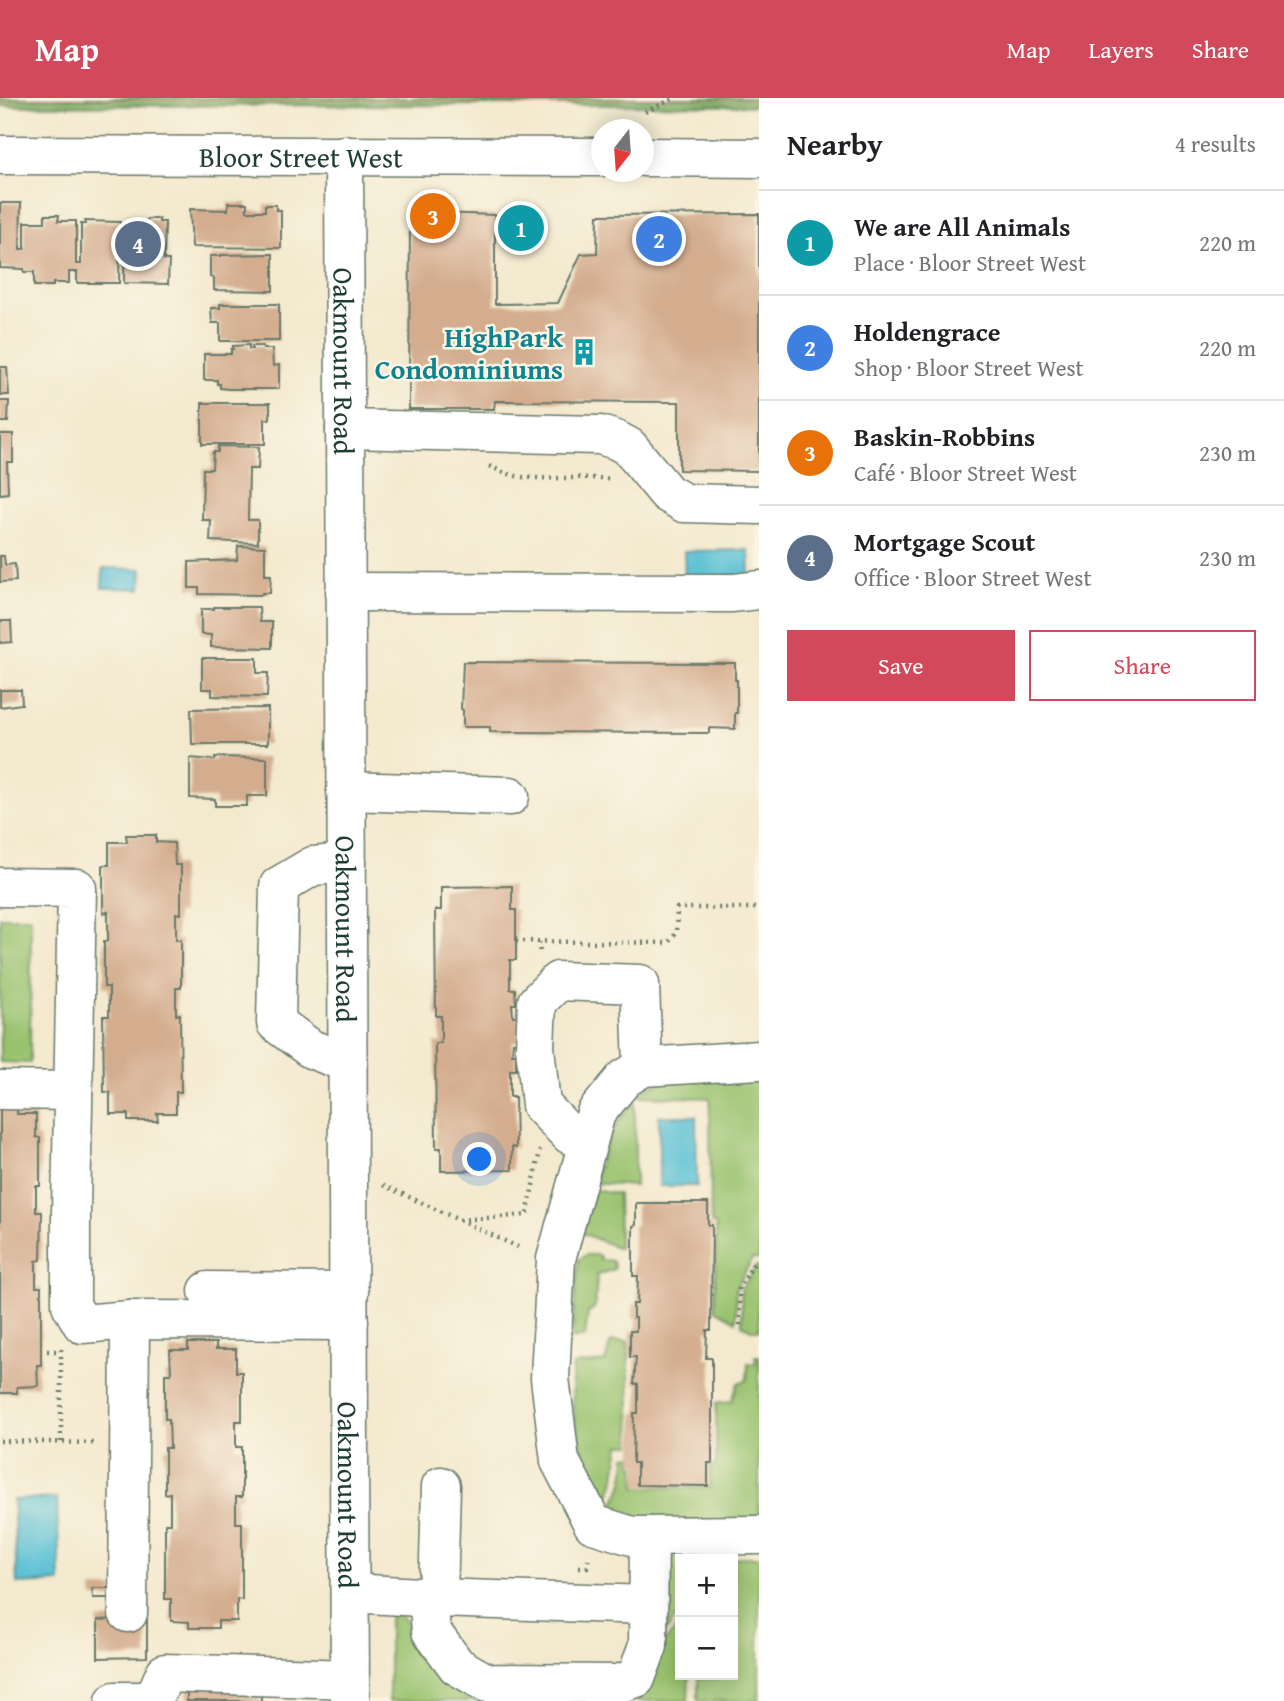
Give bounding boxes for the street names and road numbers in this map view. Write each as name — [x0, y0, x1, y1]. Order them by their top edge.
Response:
street label: Bloor Street West — [199, 135, 403, 177]
street label: Oakmount Road — [324, 267, 366, 455]
street label: Oakmount Road — [326, 835, 368, 1023]
street label: Oakmount Road — [328, 1401, 370, 1589]

